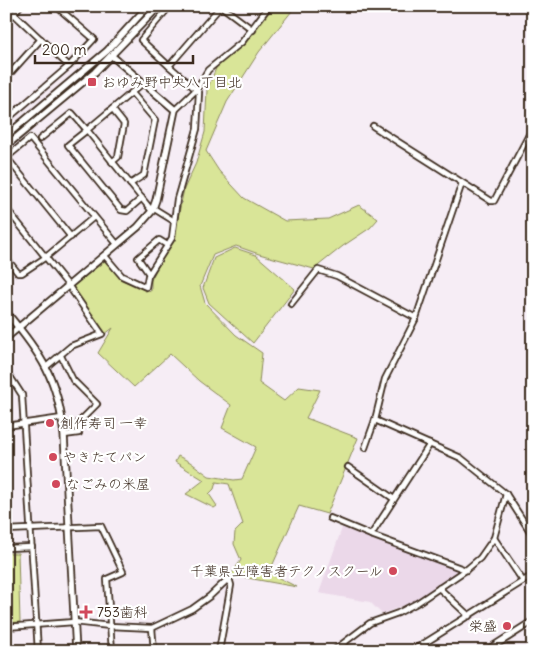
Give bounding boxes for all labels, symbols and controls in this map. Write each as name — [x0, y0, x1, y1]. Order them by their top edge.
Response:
scale bar — [35, 32, 192, 64]
text: 200 m — [42, 40, 87, 59]
place label: おゆみ野中央八丁目北 — [102, 73, 242, 91]
marker: おゆみ野中央八丁目北 — [86, 76, 98, 88]
place label: 創作寿司 一幸 — [60, 414, 147, 432]
marker: 創作寿司 一幸 — [44, 417, 56, 429]
place label: やきたてパン — [63, 448, 146, 466]
marker: やきたてパン — [47, 451, 59, 463]
place label: なごみの米屋 — [66, 475, 150, 493]
marker: なごみの米屋 — [50, 478, 62, 490]
place label: 千葉県立障害者テクノスクール — [190, 562, 383, 580]
marker: 千葉県立障害者テクノスクール — [387, 565, 399, 577]
place label: 753歯科 — [97, 603, 148, 621]
marker: 753歯科 — [79, 605, 93, 619]
place label: 栄盛 — [469, 617, 497, 635]
marker: 栄盛 — [501, 620, 513, 632]

